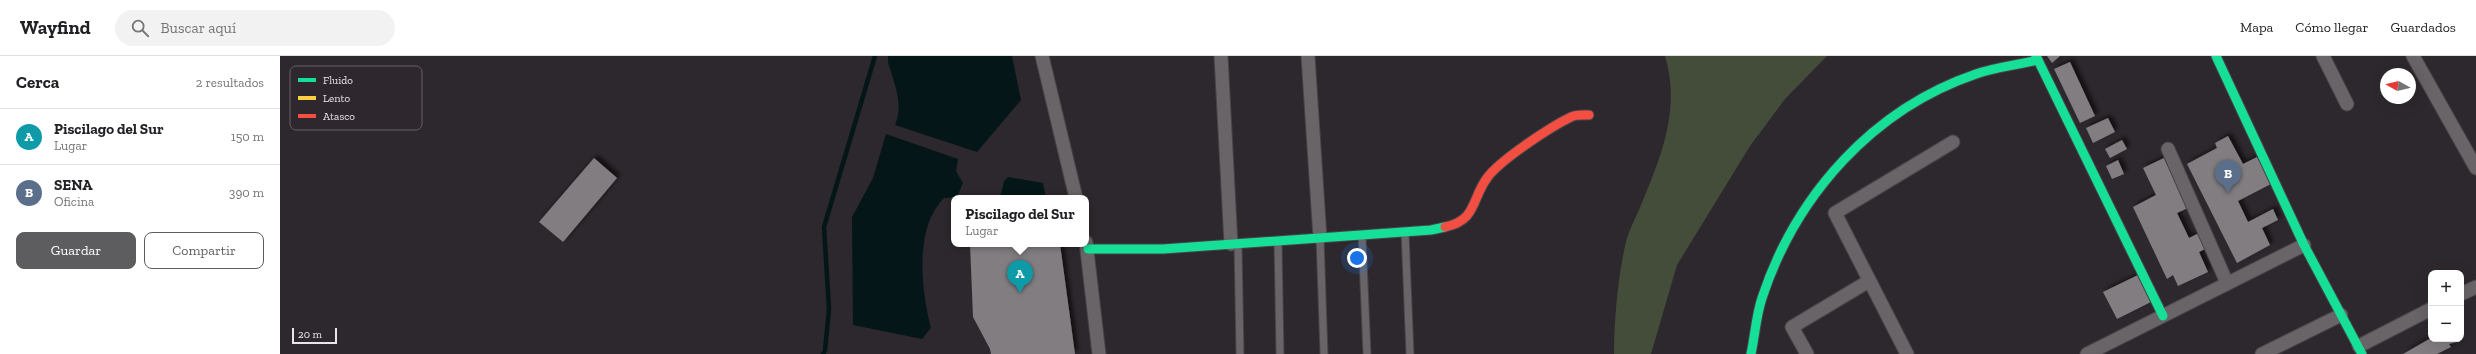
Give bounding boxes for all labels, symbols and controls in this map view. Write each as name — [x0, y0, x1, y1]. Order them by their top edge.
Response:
search box — [115, 10, 395, 46]
text: Wayfind — [20, 16, 91, 39]
icon: search — [129, 17, 151, 39]
text: Buscar aquí — [161, 19, 236, 37]
text: Mapa — [2240, 19, 2273, 36]
text: Cómo llegar — [2295, 19, 2368, 36]
text: Guardados — [2390, 19, 2456, 36]
legend — [290, 66, 422, 130]
north arrow — [2380, 68, 2416, 104]
text: Cerca — [16, 72, 59, 92]
text: Fluido — [323, 74, 353, 87]
text: 2 resultados — [196, 75, 264, 90]
text: Lento — [323, 92, 351, 105]
text: Atasco — [323, 110, 355, 123]
text: Piscilago del Sur — [54, 120, 164, 138]
text: A — [25, 129, 33, 144]
text: 150 m — [231, 129, 264, 144]
text: Lugar — [54, 138, 87, 153]
pin: B — [2215, 160, 2241, 193]
text: SENA — [54, 176, 93, 194]
text: B — [25, 185, 33, 200]
text: 390 m — [229, 185, 264, 200]
text: Oficina — [54, 194, 94, 209]
popup — [951, 195, 1089, 247]
text: Piscilago del Sur — [965, 205, 1075, 223]
text: Lugar — [965, 223, 998, 238]
button: Guardar — [16, 232, 136, 269]
button: Compartir — [144, 232, 264, 269]
your location — [1347, 248, 1367, 268]
pin: A — [1007, 260, 1033, 293]
map controls — [2428, 270, 2464, 342]
button: + — [2428, 270, 2464, 306]
button: − — [2428, 306, 2464, 342]
scale bar — [292, 326, 337, 345]
text: 20 m — [298, 328, 322, 341]

